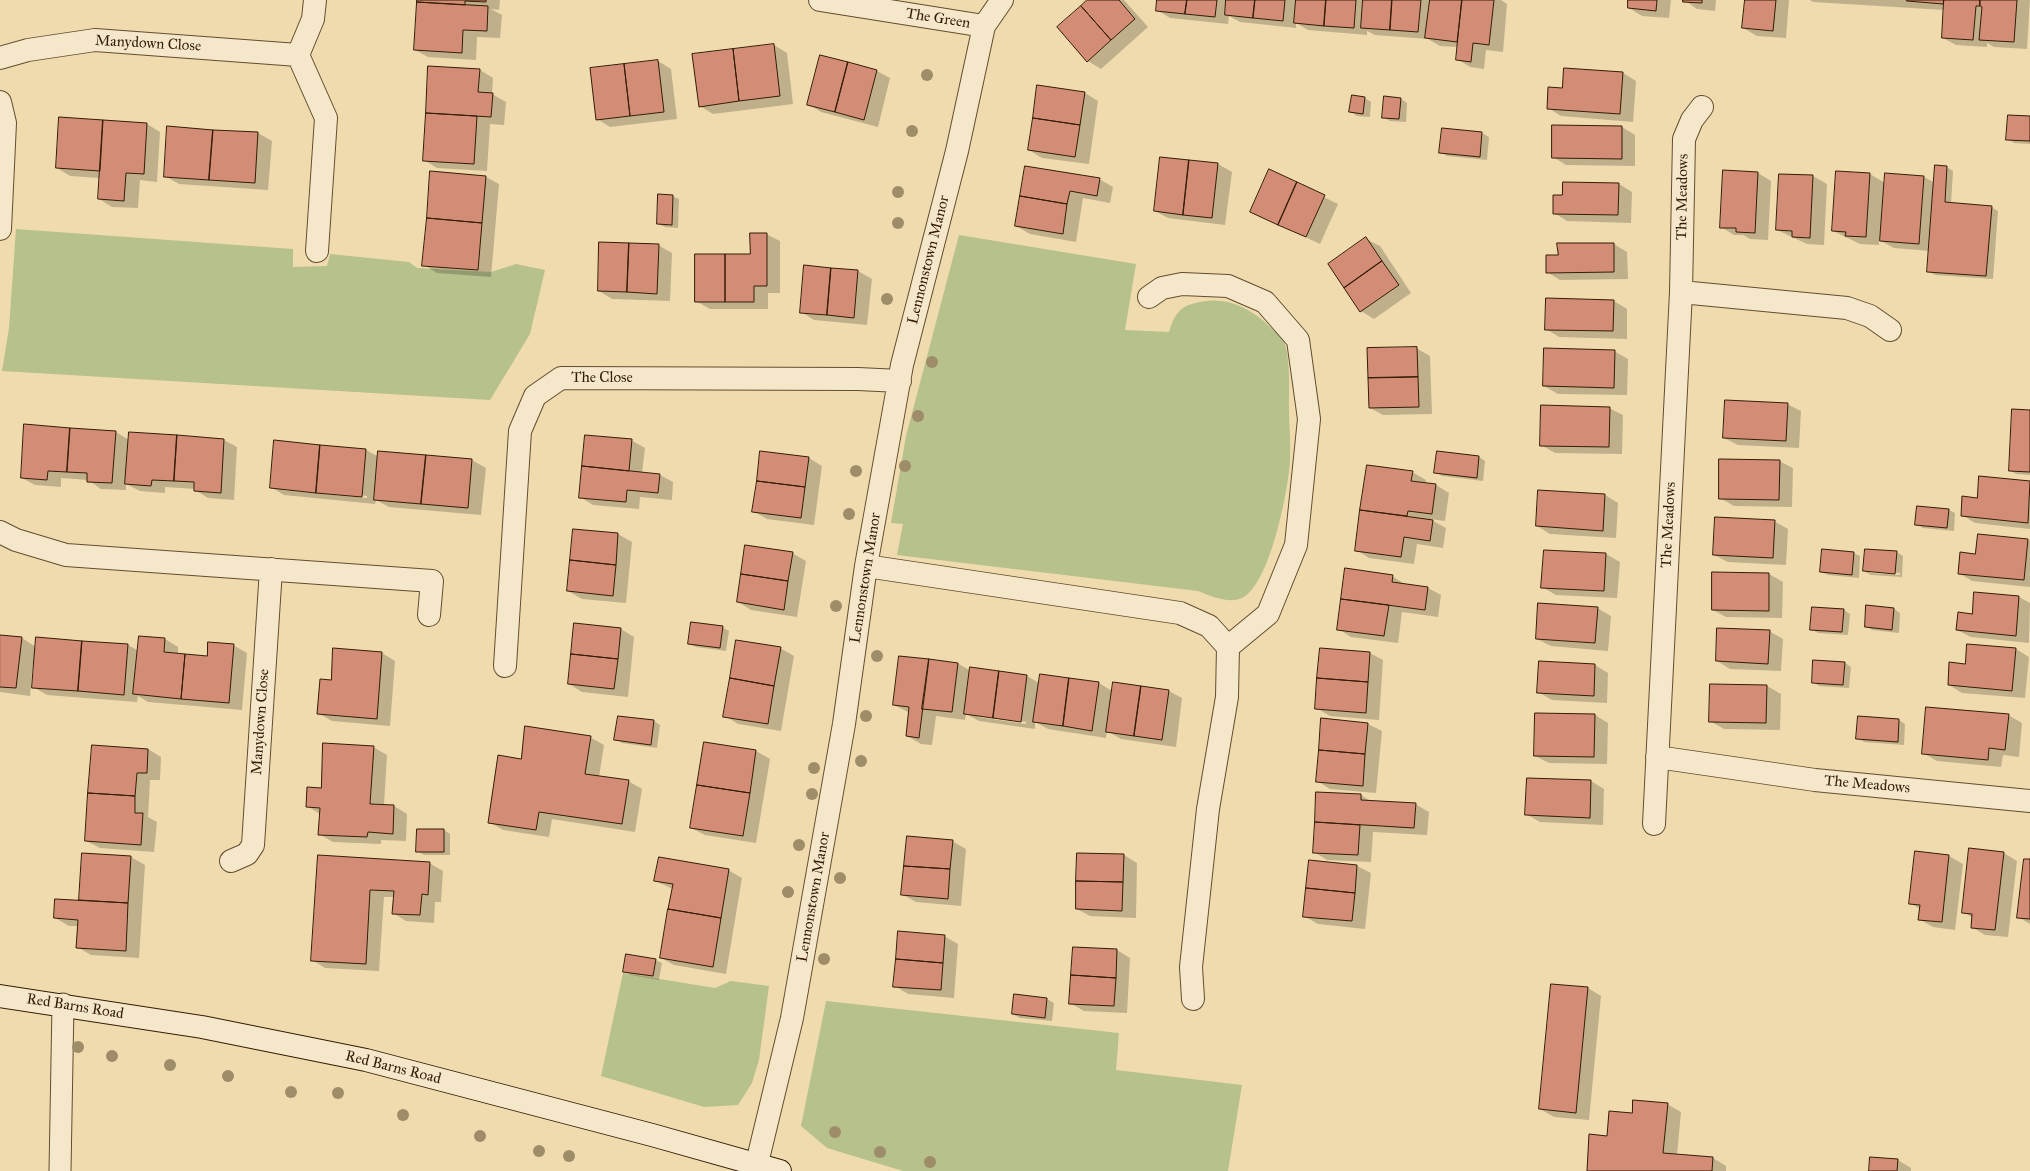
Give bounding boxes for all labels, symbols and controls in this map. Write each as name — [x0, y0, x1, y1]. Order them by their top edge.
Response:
street label: The Green — [904, 5, 972, 33]
street label: Manydown Close — [94, 32, 202, 56]
street label: The Meadows — [1673, 154, 1693, 240]
street label: Lennonstown Manor — [904, 194, 954, 326]
street label: The Close — [571, 369, 633, 387]
street label: The Meadows — [1658, 481, 1680, 569]
street label: Lennonstown Manor — [847, 511, 885, 645]
street label: Manydown Close — [248, 668, 274, 776]
street label: The Meadows — [1823, 772, 1911, 798]
street label: Lennonstown Manor — [794, 830, 834, 964]
street label: Red Barns Road — [25, 990, 125, 1024]
street label: Red Barns Road — [343, 1047, 443, 1089]

